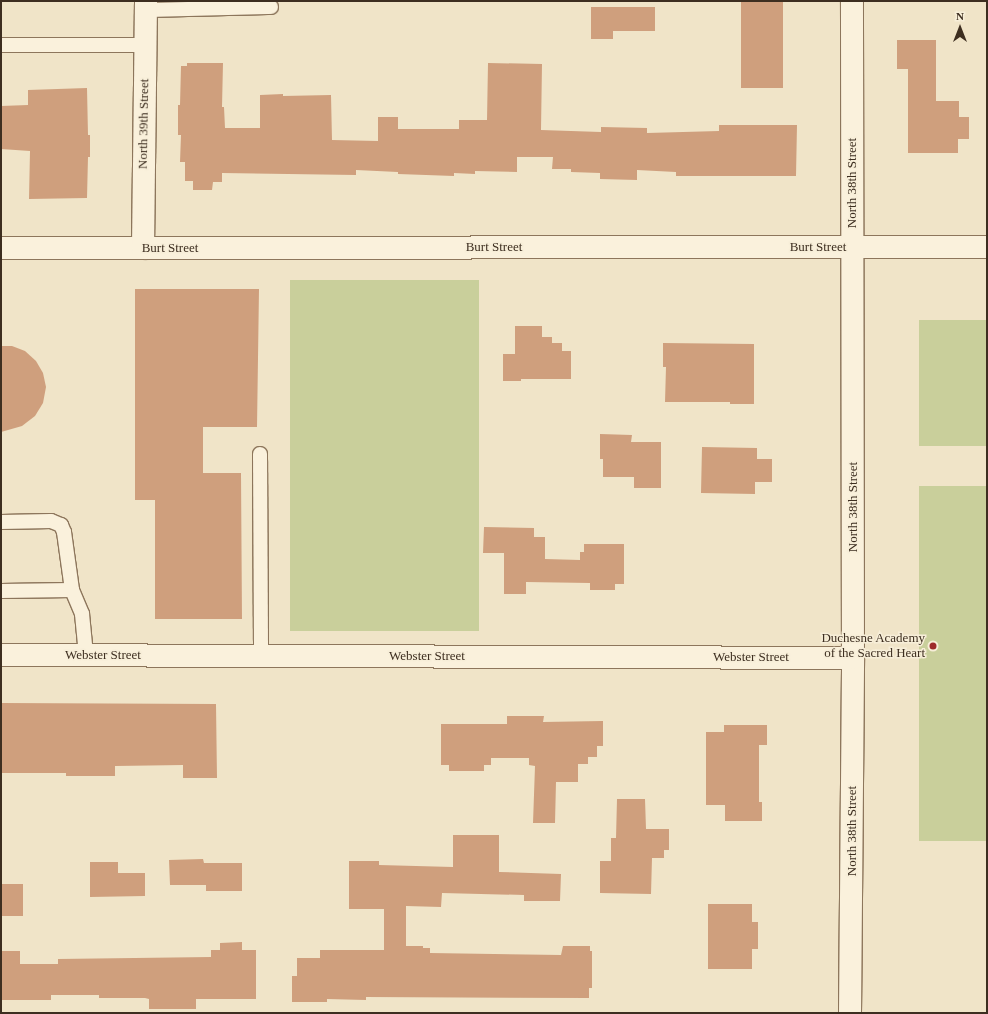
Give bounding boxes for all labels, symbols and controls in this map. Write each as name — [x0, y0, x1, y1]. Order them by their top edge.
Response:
north arrow — [940, 8, 980, 48]
text: N — [956, 10, 964, 22]
street label: North 39th Street — [135, 79, 153, 169]
street label: North 38th Street — [844, 138, 860, 228]
street label: Burt Street — [466, 239, 522, 255]
street label: Burt Street — [790, 239, 846, 255]
street label: Burt Street — [142, 240, 198, 256]
street label: North 38th Street — [845, 462, 861, 552]
place label: Duchesne Academy of the Sacred Heart — [821, 631, 925, 662]
marker: Duchesne Academy of the Sacred Heart — [928, 641, 938, 651]
street label: Webster Street — [65, 647, 141, 663]
street label: Webster Street — [389, 648, 465, 664]
street label: Webster Street — [713, 649, 789, 665]
street label: North 38th Street — [844, 786, 860, 876]

